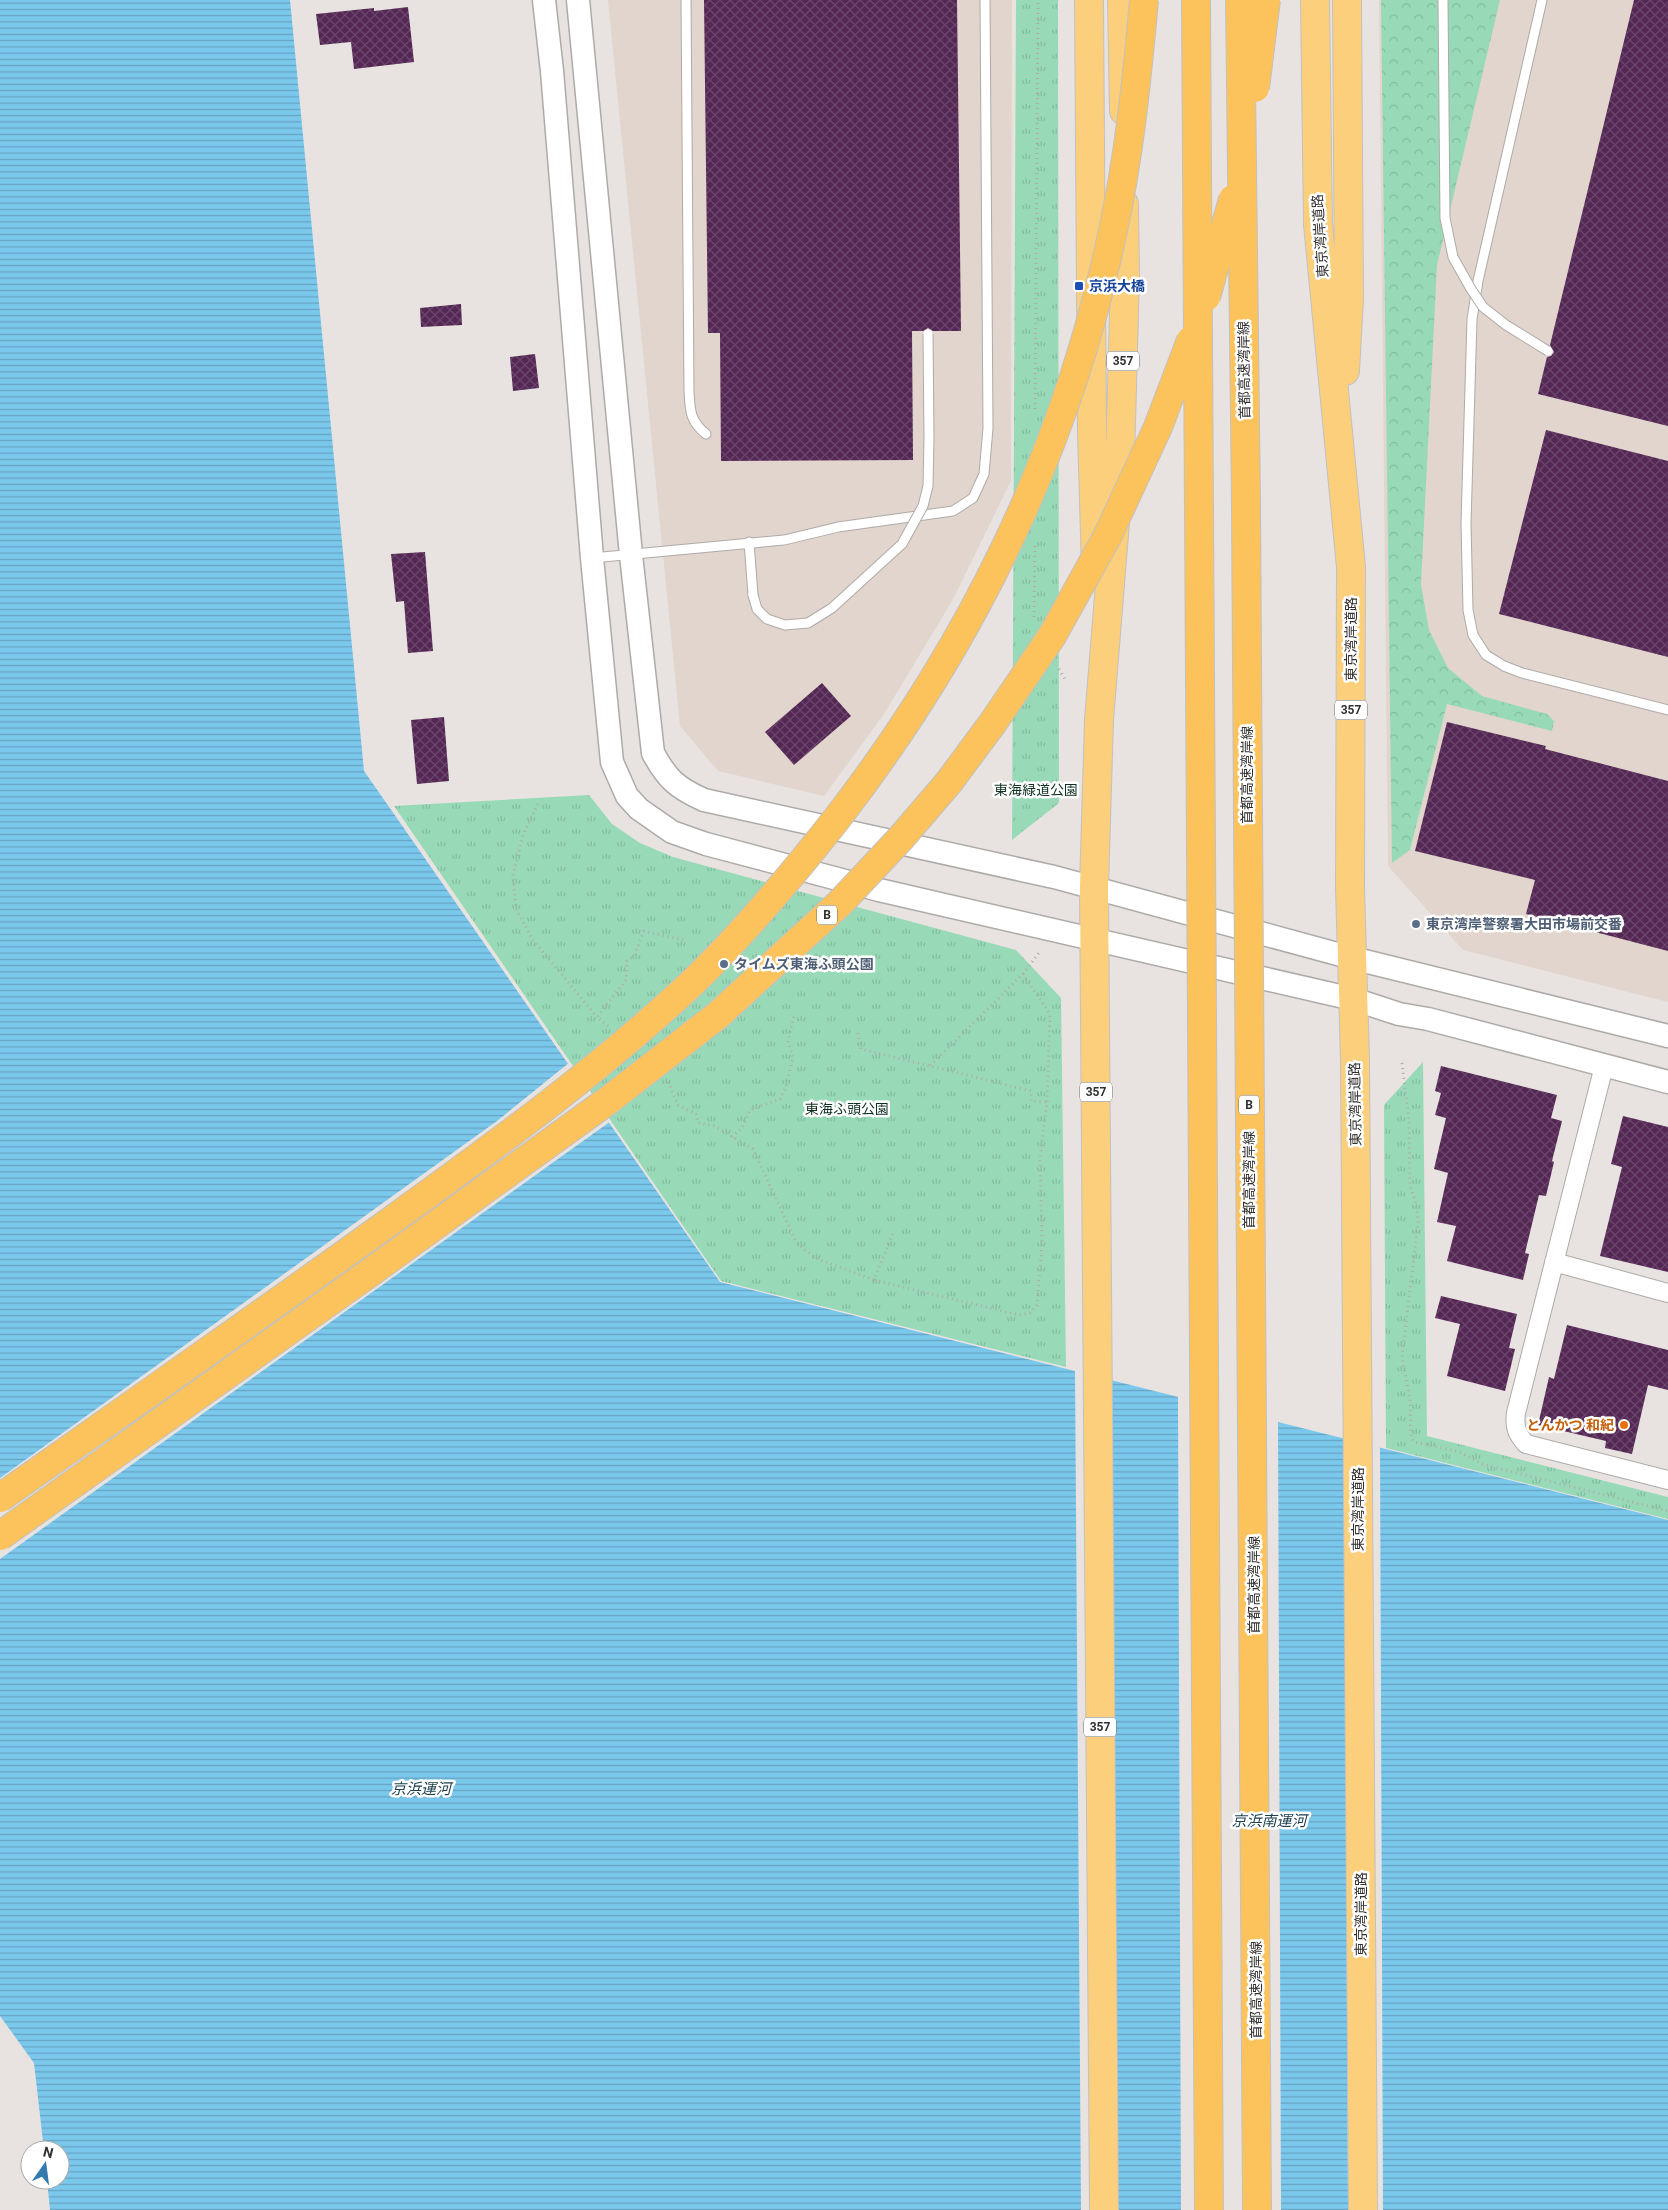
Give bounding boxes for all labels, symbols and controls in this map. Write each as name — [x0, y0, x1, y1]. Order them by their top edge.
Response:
street label: 東京湾岸道路 — [1309, 194, 1331, 278]
place label: 京浜大橋 — [1089, 278, 1145, 294]
marker: 京浜大橋 — [1073, 280, 1085, 292]
street label: 首都高速湾岸線 — [1235, 321, 1253, 419]
road number: 357 — [1107, 352, 1139, 371]
street label: 東京湾岸道路 — [1343, 597, 1359, 681]
road number: 357 — [1335, 700, 1367, 720]
street label: 首都高速湾岸線 — [1239, 726, 1255, 824]
park label: 東海緑道公園 — [994, 782, 1078, 798]
road number: B — [817, 906, 837, 924]
place label: 東京湾岸警察署大田市場前交番 — [1426, 916, 1622, 932]
marker: 東京湾岸警察署大田市場前交番 — [1410, 918, 1422, 930]
place label: タイムズ東海ふ頭公園 — [734, 956, 874, 972]
marker: タイムズ東海ふ頭公園 — [718, 958, 730, 970]
street label: 東京湾岸道路 — [1346, 1062, 1364, 1146]
road number: 357 — [1080, 1082, 1112, 1102]
road number: B — [1239, 1096, 1259, 1114]
park label: 東海ふ頭公園 — [805, 1101, 889, 1117]
street label: 首都高速湾岸線 — [1241, 1131, 1257, 1229]
place label: とんかつ 和紀 — [1527, 1417, 1614, 1433]
marker: とんかつ 和紀 — [1618, 1419, 1630, 1431]
street label: 東京湾岸道路 — [1350, 1467, 1366, 1551]
street label: 首都高速湾岸線 — [1246, 1536, 1262, 1634]
road number: 357 — [1084, 1718, 1116, 1736]
water label: 京浜運河 — [391, 1780, 454, 1798]
water label: 京浜南運河 — [1231, 1812, 1309, 1830]
street label: 東京湾岸道路 — [1353, 1872, 1369, 1956]
street label: 首都高速湾岸線 — [1248, 1941, 1264, 2039]
north arrow — [20, 2140, 70, 2190]
text: N — [41, 2143, 55, 2161]

